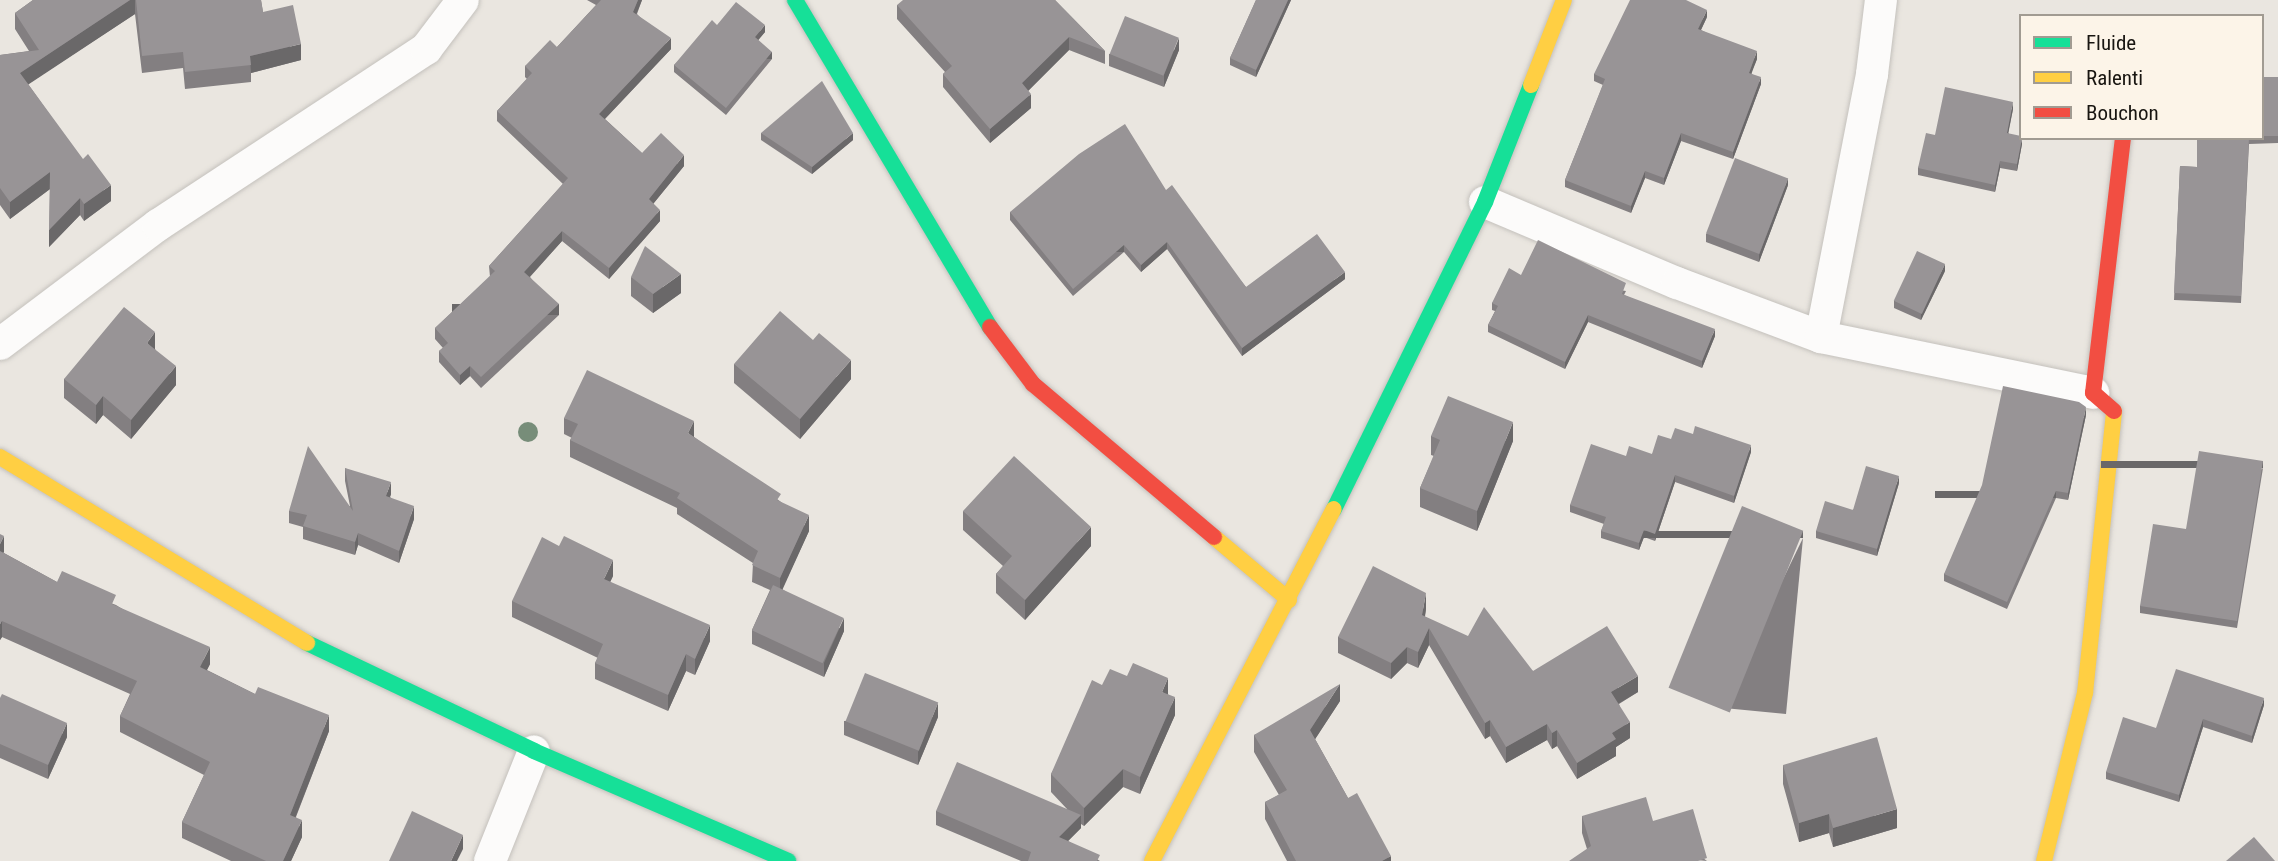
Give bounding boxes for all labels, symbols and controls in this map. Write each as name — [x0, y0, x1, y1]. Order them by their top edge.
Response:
legend — [2019, 14, 2264, 140]
text: Fluide — [2086, 31, 2136, 55]
text: Ralenti — [2086, 66, 2143, 90]
text: Bouchon — [2086, 101, 2159, 125]

